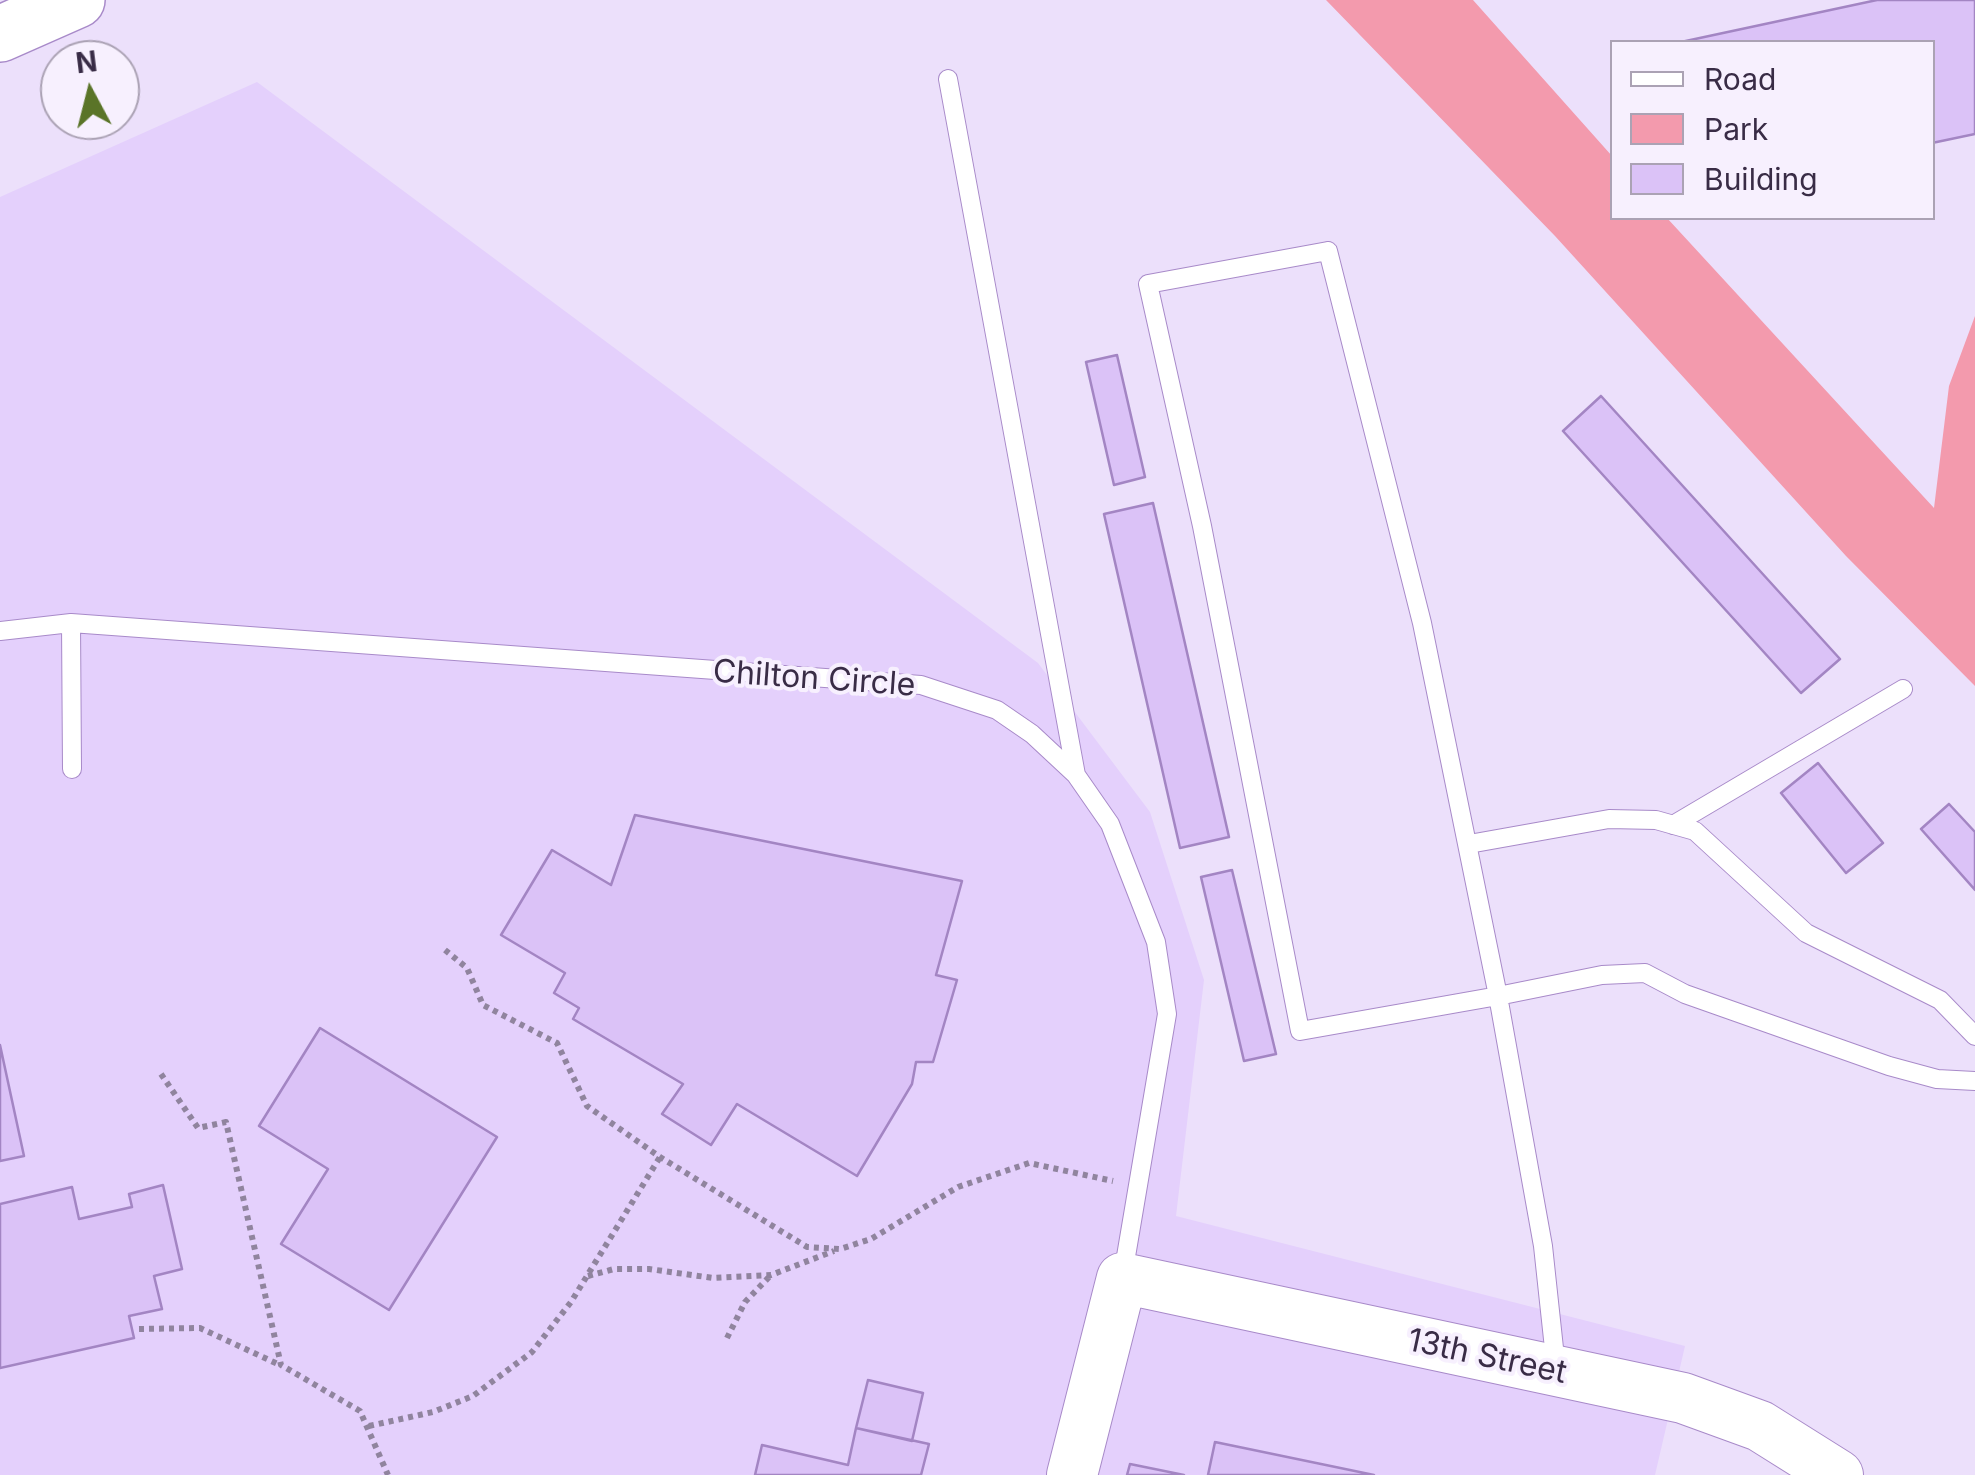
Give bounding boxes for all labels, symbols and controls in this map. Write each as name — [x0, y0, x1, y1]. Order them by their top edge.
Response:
north arrow — [40, 40, 140, 140]
legend — [1610, 40, 1935, 220]
text: N — [74, 44, 99, 80]
text: Road — [1704, 61, 1776, 97]
text: Park — [1704, 111, 1768, 147]
text: Building — [1704, 161, 1818, 197]
street label: Chilton Circle — [711, 653, 917, 705]
street label: 13th Street — [1404, 1321, 1570, 1393]

